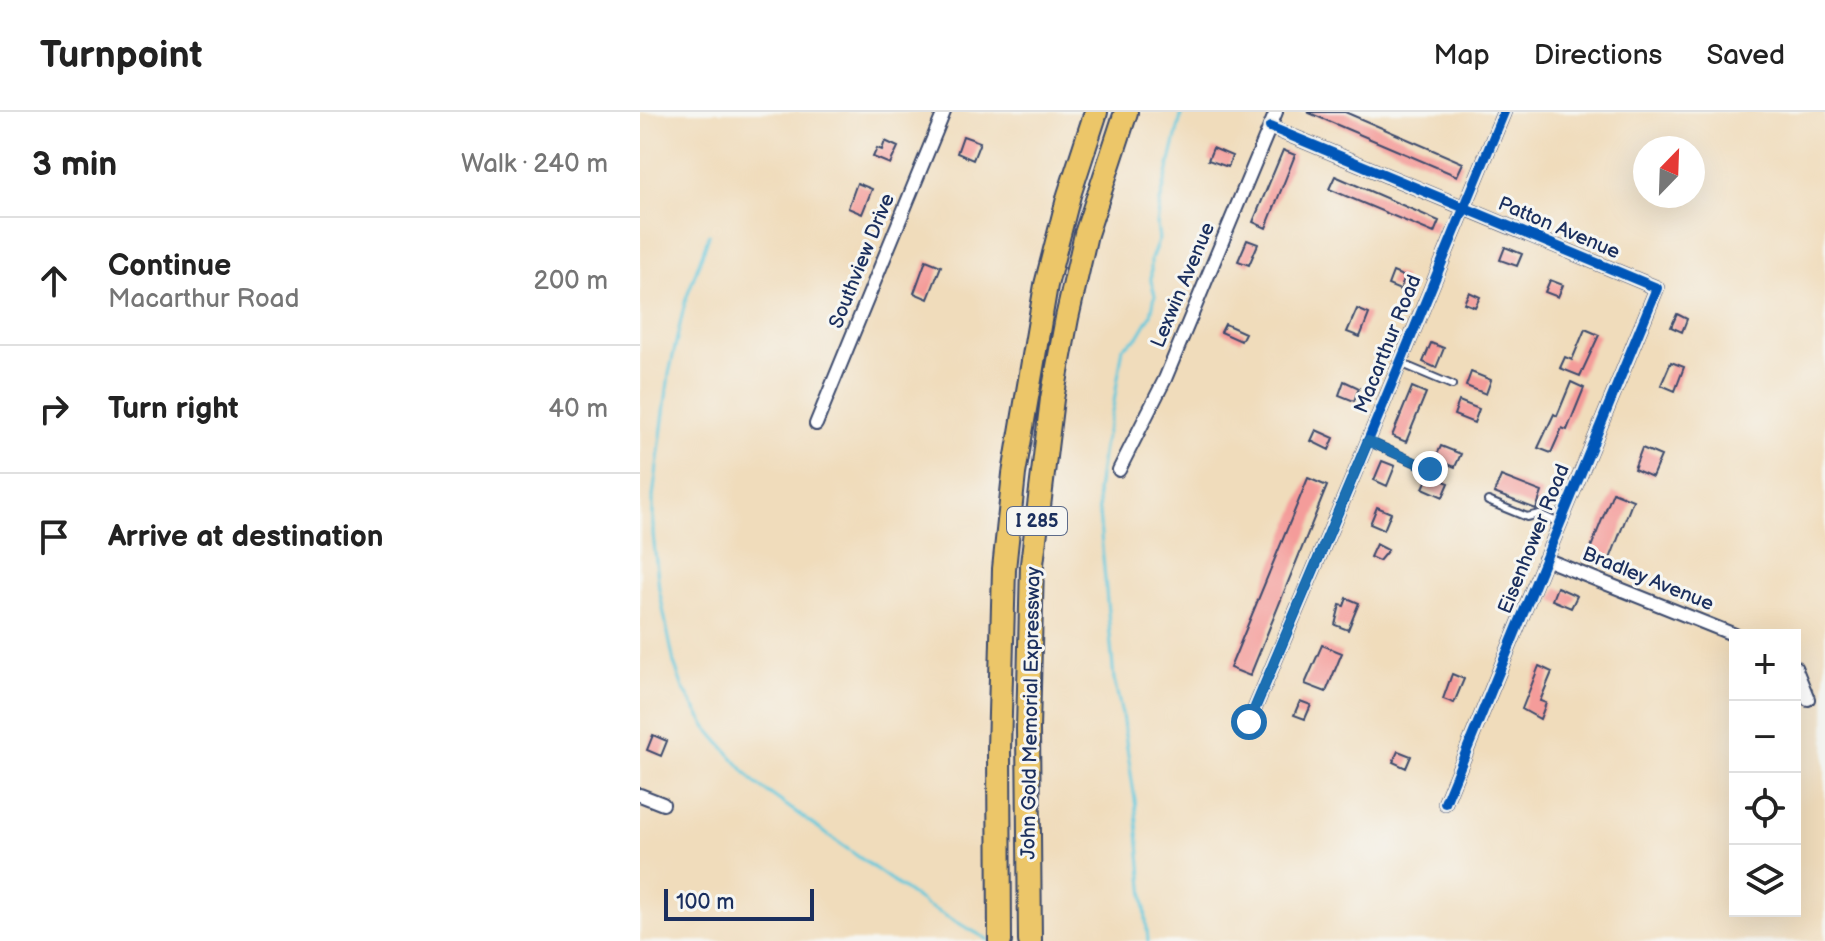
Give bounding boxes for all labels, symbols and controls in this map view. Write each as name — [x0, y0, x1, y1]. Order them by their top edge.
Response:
text: Turnpoint — [40, 33, 202, 78]
text: Map — [1433, 39, 1490, 72]
text: Directions — [1534, 39, 1662, 72]
text: Saved — [1706, 39, 1785, 72]
north arrow — [1633, 136, 1705, 208]
text: 3 min — [32, 144, 117, 185]
text: Walk · 240 m — [461, 149, 608, 180]
street label: Southview Drive — [824, 190, 900, 332]
street label: Patton Avenue — [1494, 192, 1624, 264]
street label: Lexwin Avenue — [1146, 219, 1220, 351]
text: Continue — [108, 248, 231, 284]
icon: ahead — [32, 259, 76, 303]
text: 200 m — [534, 266, 608, 297]
street label: Macarthur Road — [1349, 271, 1427, 417]
text: Macarthur Road — [108, 284, 299, 315]
icon: right — [32, 387, 76, 431]
text: Turn right — [108, 391, 239, 427]
text: 40 m — [548, 394, 608, 425]
route end — [1412, 451, 1448, 487]
street label: Eisenhower Road — [1493, 461, 1575, 617]
road number: I 285 — [1007, 507, 1067, 535]
icon: arrive — [32, 515, 76, 559]
text: Arrive at destination — [108, 519, 384, 555]
street label: Bradley Avenue — [1579, 542, 1717, 616]
street label: John Gold Memorial Expressway — [1016, 566, 1046, 860]
map controls — [1729, 629, 1801, 917]
button: + — [1729, 629, 1801, 701]
button: − — [1729, 701, 1801, 773]
route start — [1231, 704, 1267, 740]
button: locate — [1729, 773, 1801, 845]
button: layers — [1729, 845, 1801, 917]
scale bar — [664, 885, 814, 921]
text: 100 m — [676, 889, 735, 916]

